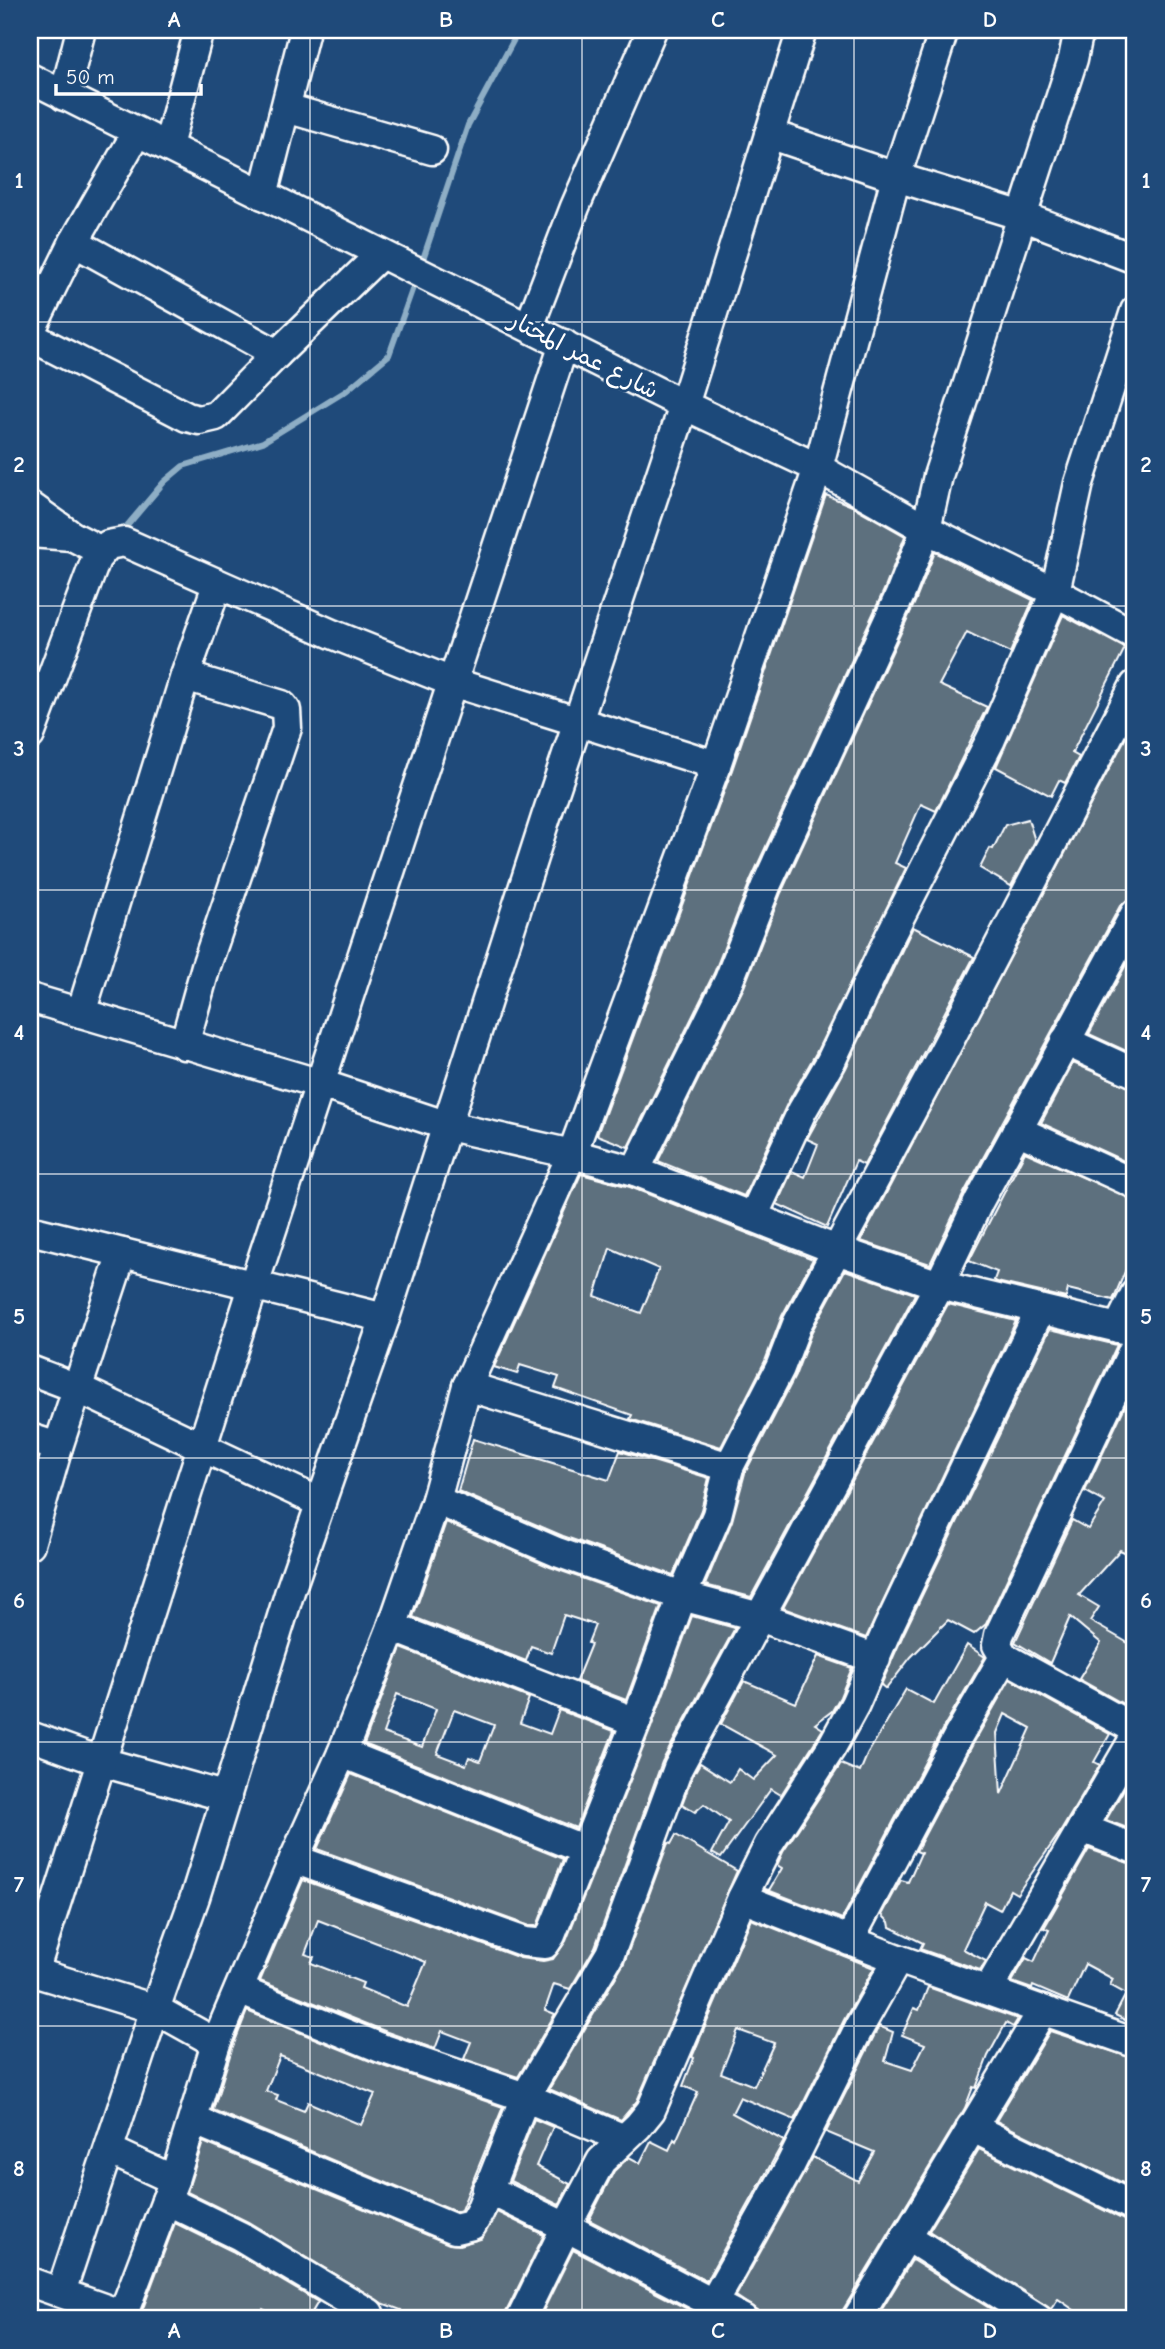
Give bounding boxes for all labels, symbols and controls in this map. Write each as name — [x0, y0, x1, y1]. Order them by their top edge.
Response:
text: A — [168, 6, 181, 33]
text: B — [439, 6, 453, 33]
text: C — [711, 6, 725, 33]
text: D — [983, 6, 997, 33]
scale bar — [56, 52, 201, 96]
text: 50 m — [66, 65, 115, 89]
text: 1 — [14, 167, 24, 194]
text: 1 — [1141, 167, 1151, 194]
street label: شارع عمر المختار — [502, 304, 663, 407]
text: 2 — [13, 451, 25, 478]
text: 2 — [1140, 451, 1152, 478]
text: 3 — [13, 735, 25, 762]
text: 3 — [1140, 735, 1152, 762]
text: 4 — [14, 1019, 25, 1046]
text: 4 — [1141, 1019, 1152, 1046]
text: 5 — [13, 1303, 25, 1330]
text: 5 — [1140, 1303, 1152, 1330]
text: 6 — [13, 1587, 25, 1614]
text: 6 — [1140, 1587, 1152, 1614]
text: 7 — [14, 1871, 25, 1898]
text: 7 — [1141, 1871, 1152, 1898]
text: 8 — [13, 2155, 25, 2182]
text: 8 — [1140, 2155, 1152, 2182]
text: A — [168, 2317, 181, 2344]
text: B — [439, 2317, 453, 2344]
text: C — [711, 2317, 725, 2344]
text: D — [983, 2317, 997, 2344]

